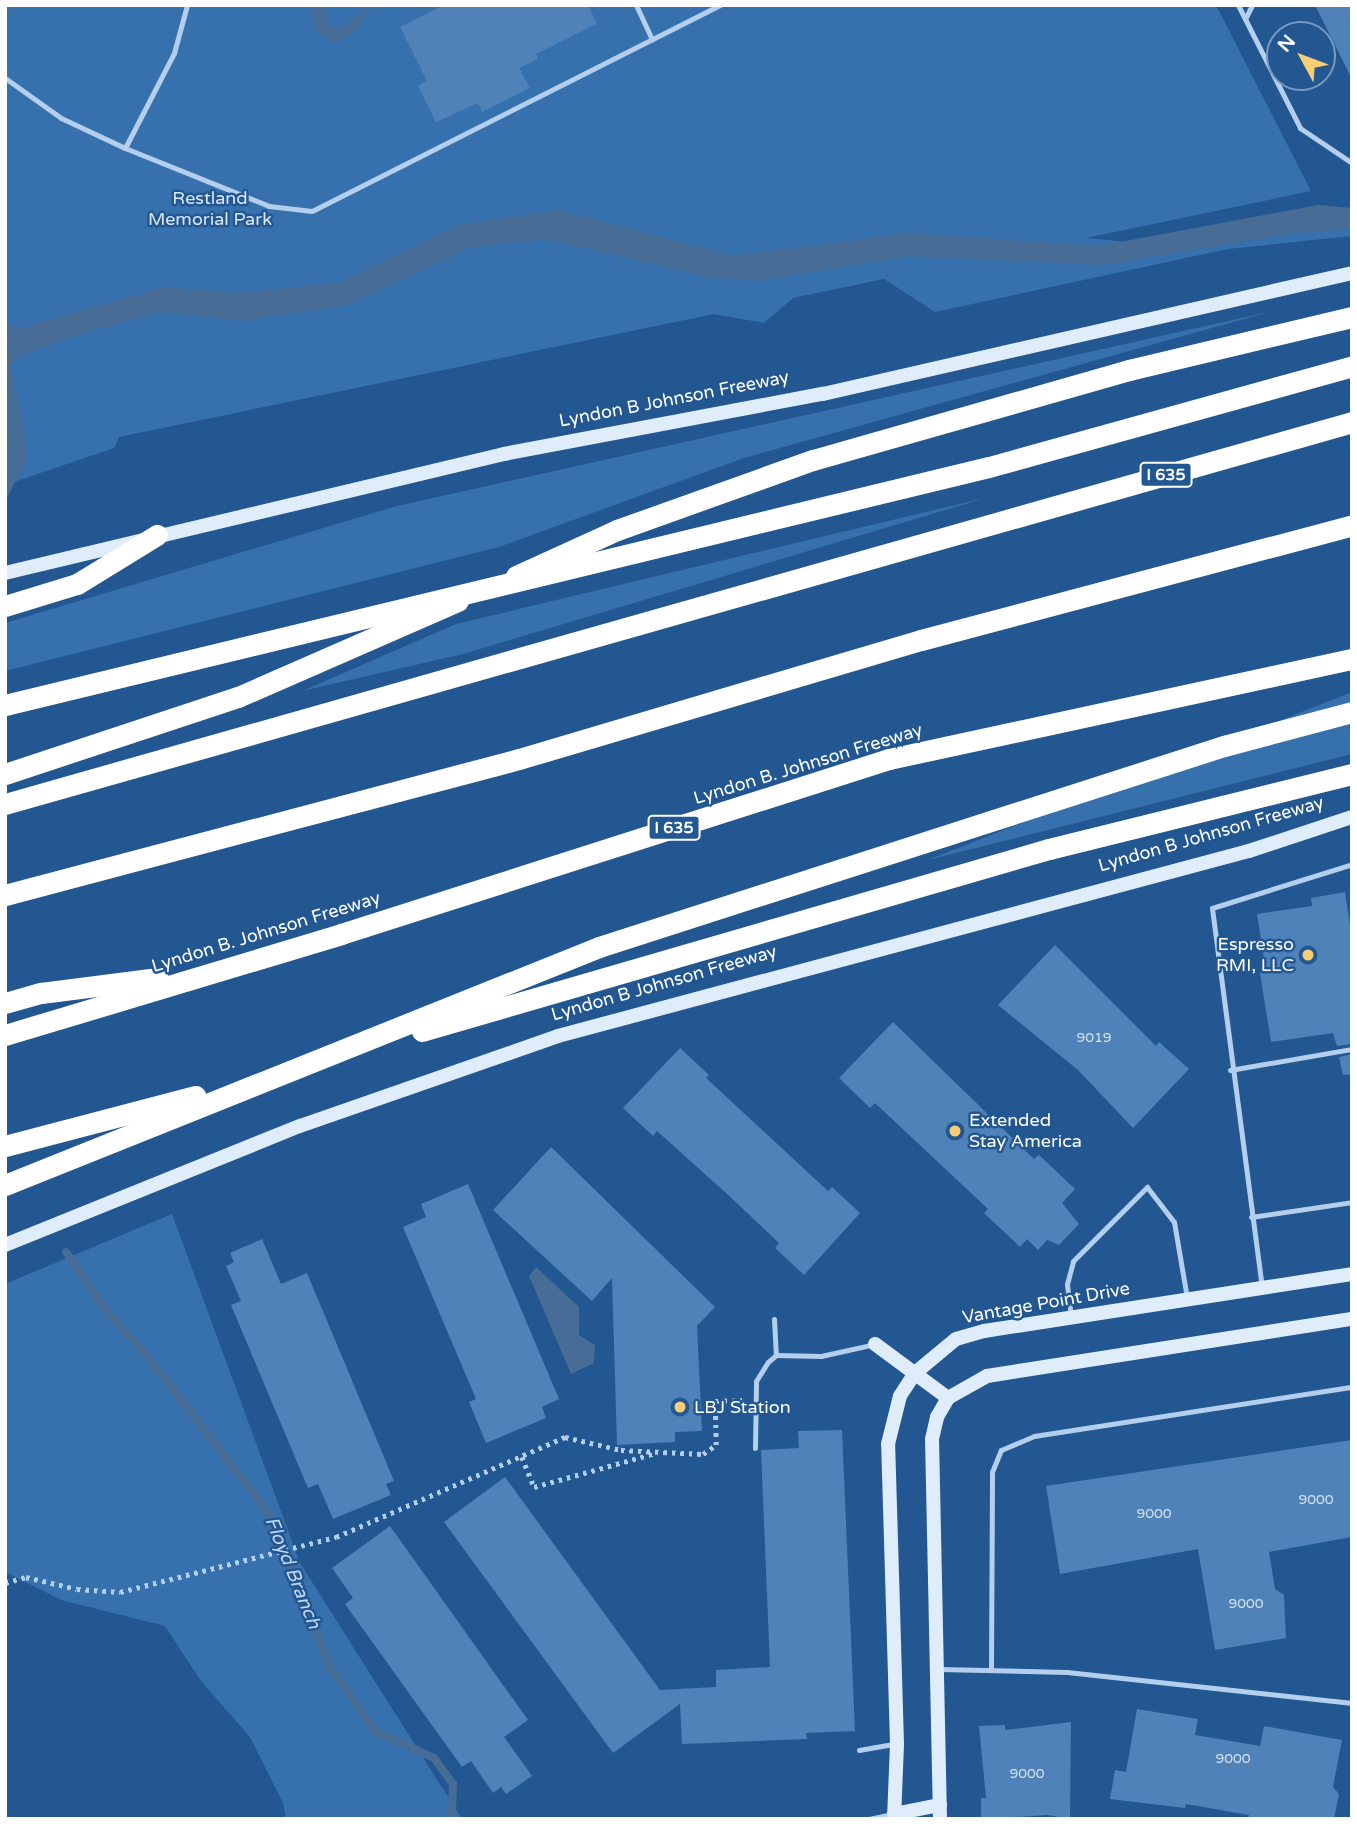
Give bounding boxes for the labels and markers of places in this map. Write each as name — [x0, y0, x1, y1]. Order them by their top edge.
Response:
place label: Espresso RMI, LLC — [1216, 934, 1294, 976]
marker: Espresso RMI, LLC — [1300, 947, 1316, 963]
place label: Extended Stay America — [969, 1110, 1082, 1152]
marker: Extended Stay America — [947, 1123, 963, 1139]
place label: LBJ Station — [694, 1396, 791, 1418]
marker: LBJ Station — [672, 1399, 688, 1415]

